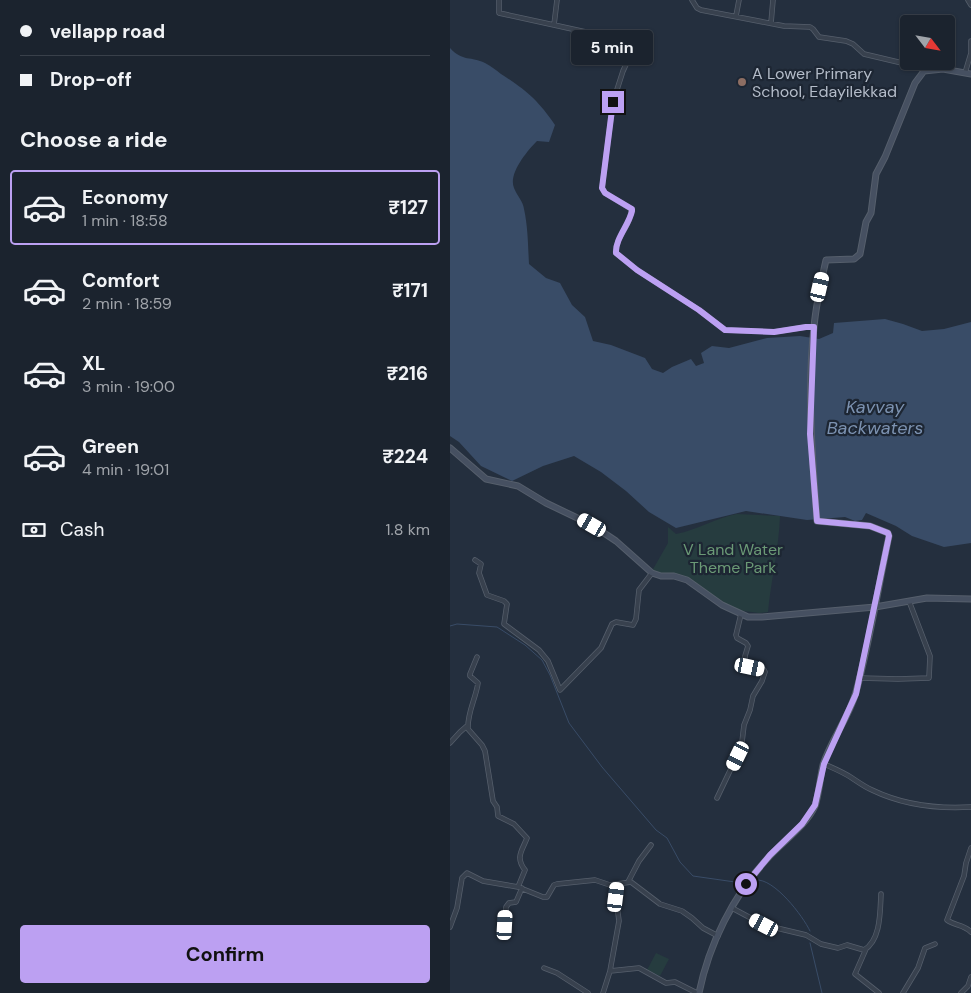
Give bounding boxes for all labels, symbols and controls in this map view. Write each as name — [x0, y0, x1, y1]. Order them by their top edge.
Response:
north arrow — [900, 15, 955, 70]
map controls — [900, 15, 955, 70]
text: vellapp road — [50, 19, 165, 44]
callout: 5 min — [572, 29, 654, 64]
text: 5 min — [590, 37, 634, 58]
place label: A Lower Primary School, Edayilekkad — [752, 63, 897, 102]
text: Drop-off — [50, 67, 132, 92]
marker: A Lower Primary School, Edayilekkad — [736, 76, 748, 88]
route end — [602, 91, 624, 113]
text: Choose a ride — [20, 125, 168, 154]
icon: car — [22, 185, 67, 230]
text: Economy — [82, 185, 169, 210]
text: ₹127 — [388, 195, 428, 220]
text: 1 min · 18:58 — [82, 210, 168, 231]
icon: car — [22, 268, 67, 313]
text: Comfort — [82, 268, 160, 293]
car — [809, 271, 830, 303]
text: ₹171 — [392, 278, 428, 303]
text: 2 min · 18:59 — [82, 293, 172, 314]
icon: car — [22, 351, 67, 396]
text: XL — [82, 351, 105, 376]
text: ₹216 — [386, 361, 428, 386]
text: 3 min · 19:00 — [82, 376, 175, 397]
water label: Kavvay Backwaters — [827, 395, 923, 440]
icon: car — [22, 434, 67, 479]
text: Green — [82, 434, 139, 459]
text: ₹224 — [382, 444, 428, 469]
text: 4 min · 19:01 — [82, 459, 169, 480]
car — [575, 511, 608, 539]
icon: cash — [20, 516, 48, 544]
text: Cash — [60, 517, 104, 542]
text: 1.8 km — [386, 519, 430, 540]
park label: V Land Water Theme Park — [683, 539, 783, 578]
car — [733, 657, 766, 677]
car — [724, 739, 751, 773]
route start — [735, 873, 757, 895]
car — [606, 881, 625, 913]
car — [496, 910, 513, 940]
car — [747, 912, 780, 938]
button: Confirm — [20, 925, 430, 983]

